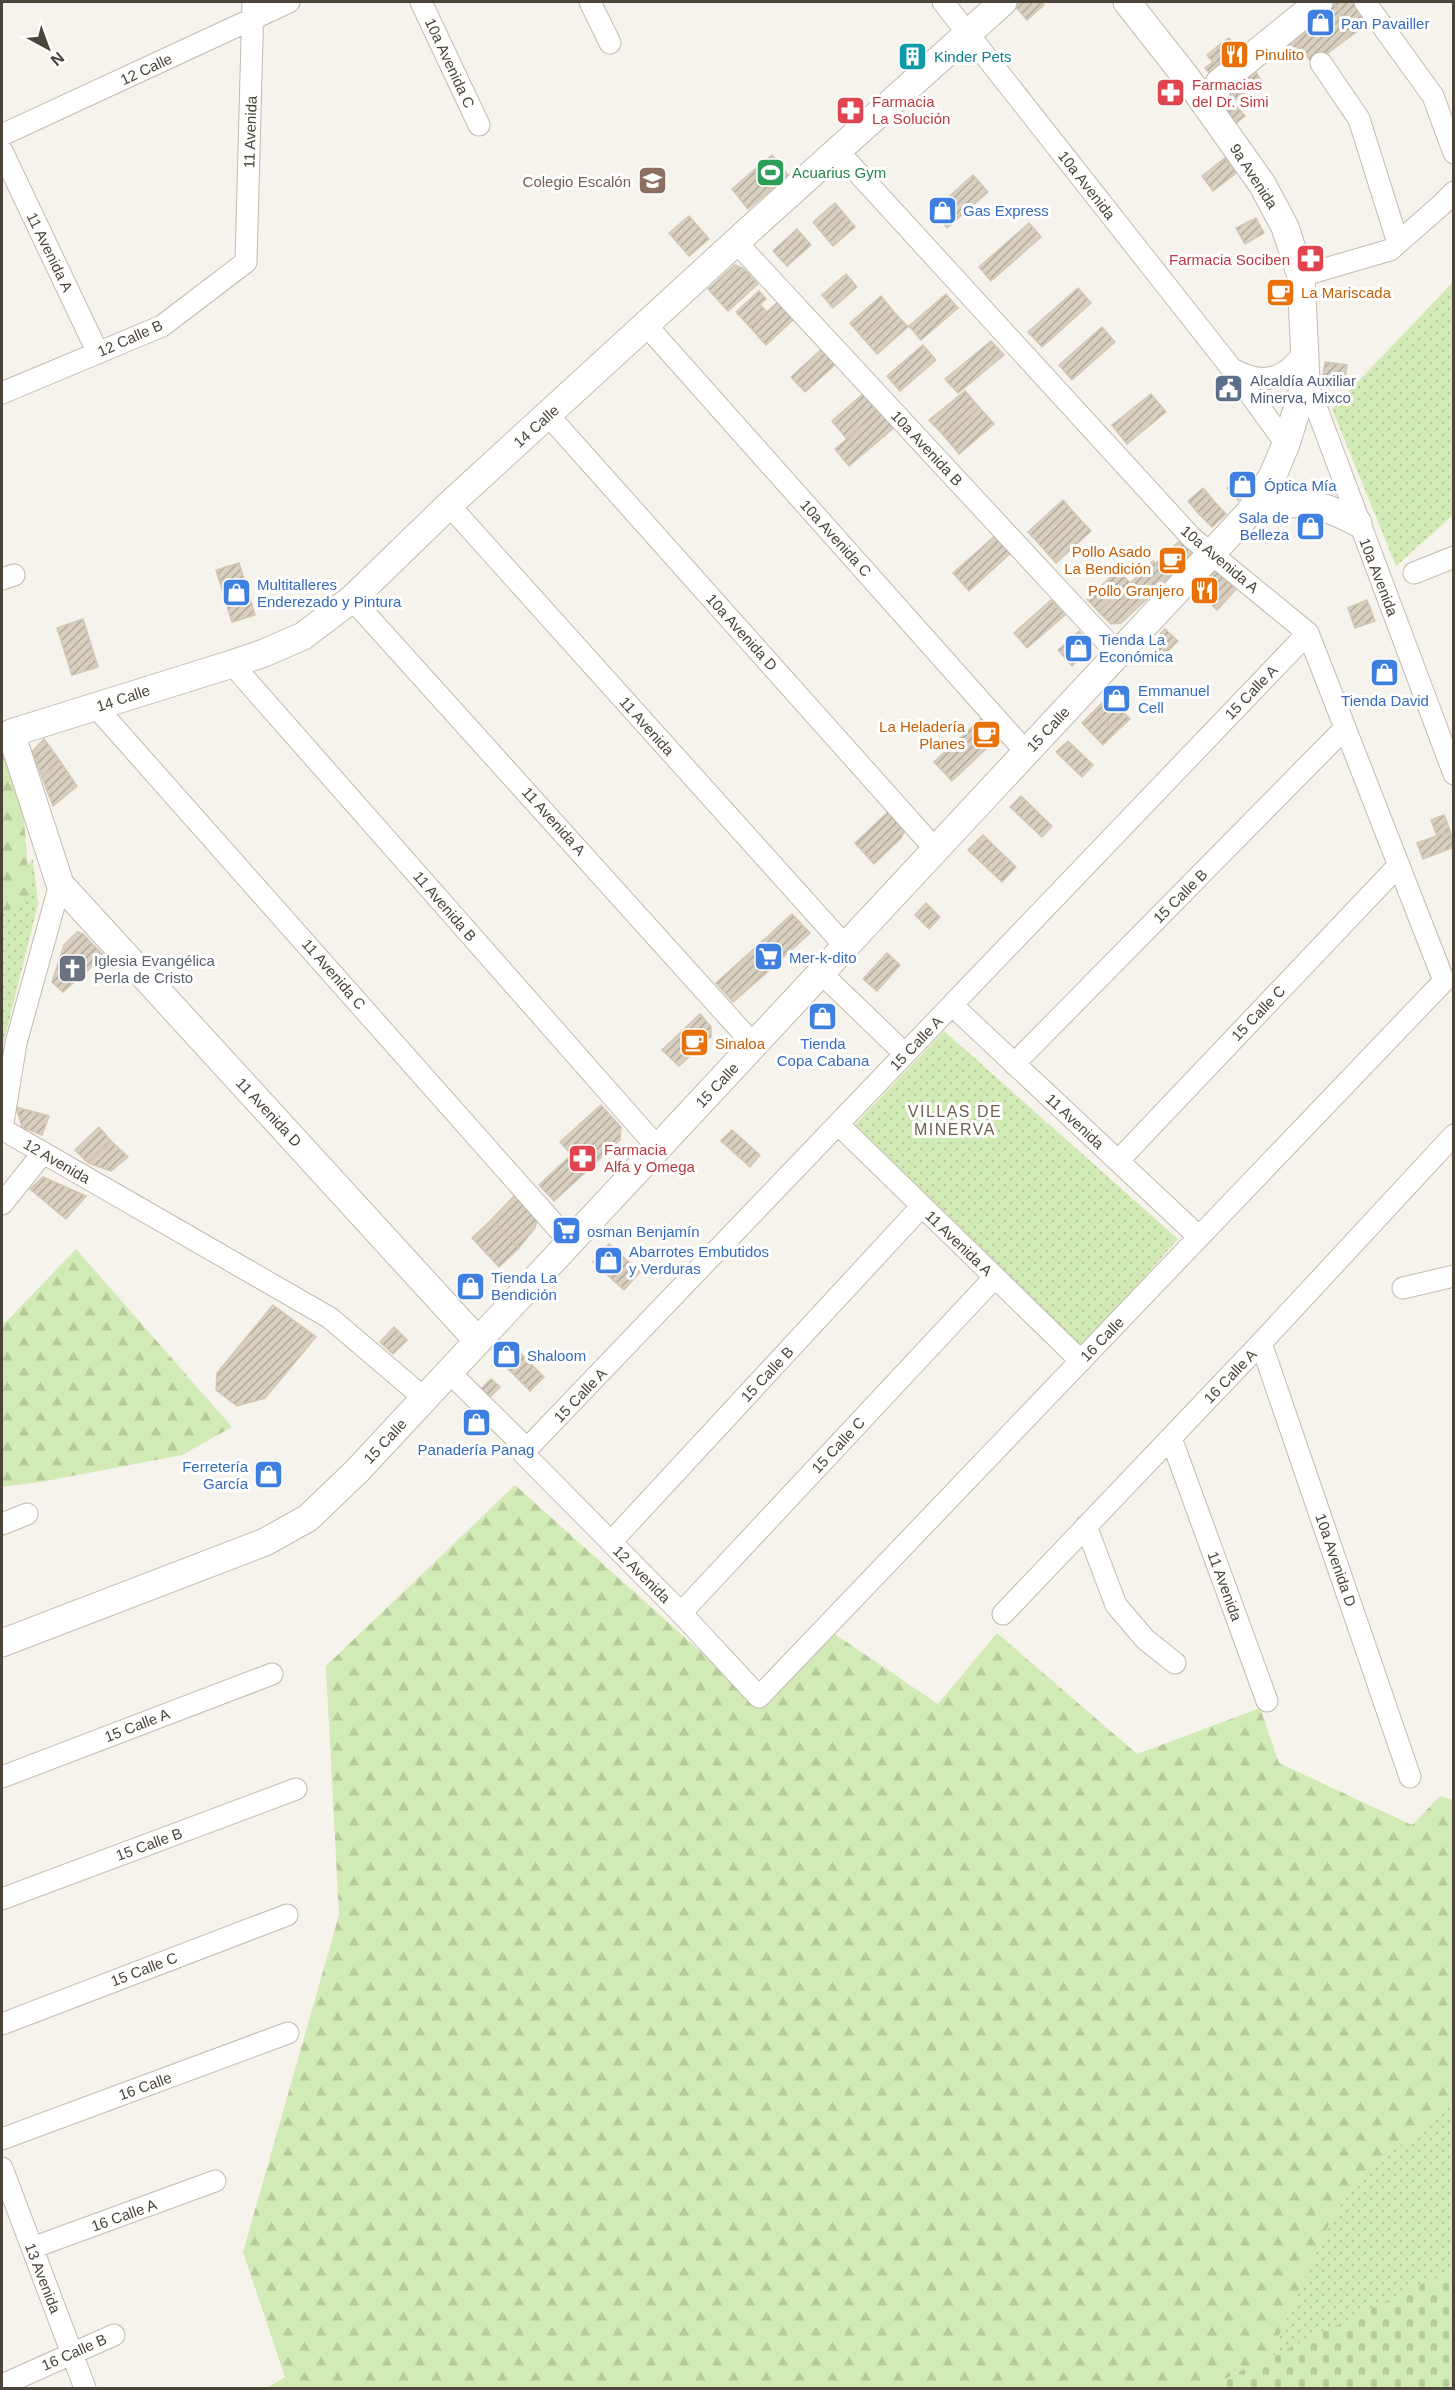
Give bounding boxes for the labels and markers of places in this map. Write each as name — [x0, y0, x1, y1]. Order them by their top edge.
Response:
shop icon: Pan Pavailler — [1304, 7, 1336, 39]
place label: Pan Pavailler — [1341, 15, 1429, 32]
restaurant icon: Pinulito — [1218, 38, 1250, 70]
building icon: Kinder Pets — [897, 40, 929, 72]
place label: Pinulito — [1255, 46, 1304, 63]
place label: Kinder Pets — [934, 48, 1012, 65]
place label: Farmacias del Dr. Simi — [1192, 76, 1269, 110]
pharmacy icon: Farmacias del Dr. Simi — [1155, 77, 1187, 109]
place label: Farmacia La Solución — [872, 93, 950, 127]
pharmacy icon: Farmacia La Solución — [835, 94, 867, 126]
sports icon: Acuarius Gym — [755, 156, 787, 188]
place label: Acuarius Gym — [792, 164, 886, 181]
school or university icon: Colegio Escalón — [636, 165, 668, 197]
place label: Colegio Escalón — [523, 173, 631, 190]
shop icon: Gas Express — [926, 194, 958, 226]
place label: Gas Express — [963, 202, 1049, 219]
pharmacy icon: Farmacia Sociben — [1295, 243, 1327, 275]
place label: Farmacia Sociben — [1169, 251, 1290, 268]
cafe icon: La Mariscada — [1264, 276, 1296, 308]
place label: La Mariscada — [1301, 284, 1392, 301]
place label: Alcaldía Auxiliar Minerva, Mixco — [1250, 372, 1356, 406]
public building icon: Alcaldía Auxiliar Minerva, Mixco — [1213, 373, 1245, 405]
shop icon: Óptica Mía — [1227, 469, 1259, 501]
place label: Óptica Mía — [1264, 477, 1337, 494]
place label: Sala de Belleza — [1238, 509, 1290, 543]
shop icon: Sala de Belleza — [1294, 510, 1326, 542]
place label: Pollo Asado La Bendición — [1064, 543, 1151, 577]
cafe icon: Pollo Asado La Bendición — [1156, 544, 1188, 576]
restaurant icon: Pollo Granjero — [1189, 574, 1221, 606]
place label: Multitalleres Enderezado y Pintura — [257, 576, 402, 610]
shop icon: Multitalleres Enderezado y Pintura — [220, 577, 252, 609]
place label: Pollo Granjero — [1088, 582, 1184, 599]
place label: Tienda La Económica — [1099, 631, 1174, 665]
shop icon: Tienda La Económica — [1062, 632, 1094, 664]
shop icon: Tienda David — [1369, 657, 1401, 689]
place label: Emmanuel Cell — [1138, 682, 1210, 716]
shop icon: Emmanuel Cell — [1101, 683, 1133, 715]
place label: Tienda David — [1341, 692, 1429, 709]
place label: La Heladería Planes — [879, 718, 966, 752]
cafe icon: La Heladería Planes — [970, 719, 1002, 751]
supermarket icon: Mer-k-dito — [752, 941, 784, 973]
place label: Mer-k-dito — [789, 949, 857, 966]
place label: Iglesia Evangélica Perla de Cristo — [94, 952, 216, 986]
church icon: Iglesia Evangélica Perla de Cristo — [57, 953, 89, 985]
shop icon: Tienda Copa Cabana — [807, 1000, 839, 1032]
cafe icon: Sinaloa — [678, 1027, 710, 1059]
place label: Sinaloa — [715, 1035, 766, 1052]
place label: Tienda Copa Cabana — [777, 1035, 870, 1069]
place label: Farmacia Alfa y Omega — [604, 1141, 696, 1175]
pharmacy icon: Farmacia Alfa y Omega — [567, 1142, 599, 1174]
supermarket icon: osman Benjamín — [550, 1215, 582, 1247]
place label: osman Benjamín — [587, 1223, 700, 1240]
place label: Abarrotes Embutidos y Verduras — [629, 1243, 769, 1277]
shop icon: Abarrotes Embutidos y Verduras — [592, 1244, 624, 1276]
place label: Tienda La Bendición — [491, 1269, 558, 1303]
shop icon: Tienda La Bendición — [454, 1270, 486, 1302]
shop icon: Shaloom — [490, 1339, 522, 1371]
place label: Shaloom — [527, 1347, 586, 1364]
shop icon: Panadería Panag — [460, 1406, 492, 1438]
place label: Panadería Panag — [418, 1441, 534, 1458]
place label: Ferretería García — [182, 1458, 249, 1492]
shop icon: Ferretería García — [253, 1459, 285, 1491]

